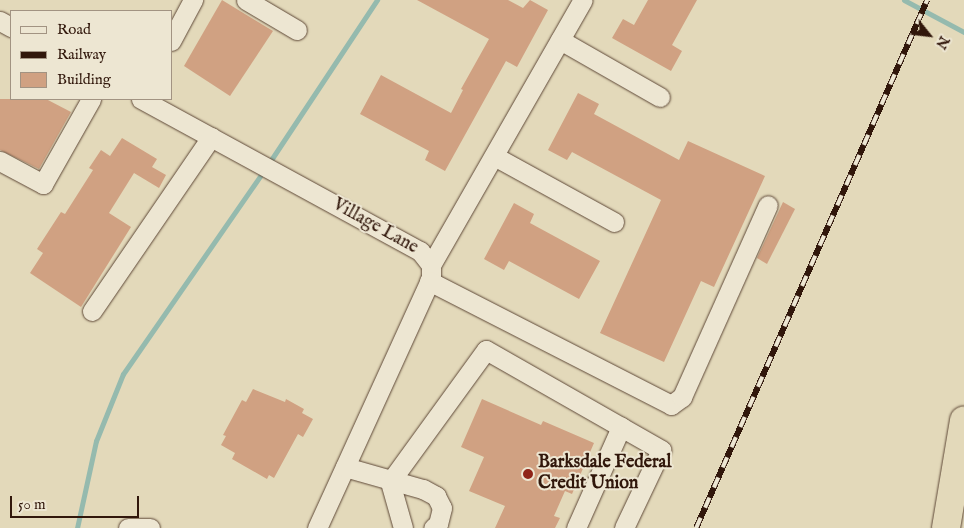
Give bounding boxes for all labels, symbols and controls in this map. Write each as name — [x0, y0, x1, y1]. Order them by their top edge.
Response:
legend — [10, 10, 172, 100]
north arrow — [904, 10, 954, 60]
text: Road — [57, 20, 91, 39]
text: N — [931, 33, 953, 52]
text: Railway — [57, 45, 106, 64]
text: Building — [57, 70, 111, 89]
street label: Village Lane — [328, 195, 422, 259]
place label: Barksdale Federal Credit Union — [538, 453, 671, 496]
marker: Barksdale Federal Credit Union — [522, 468, 534, 480]
scale bar — [12, 486, 141, 518]
text: 50 m — [18, 495, 46, 514]

